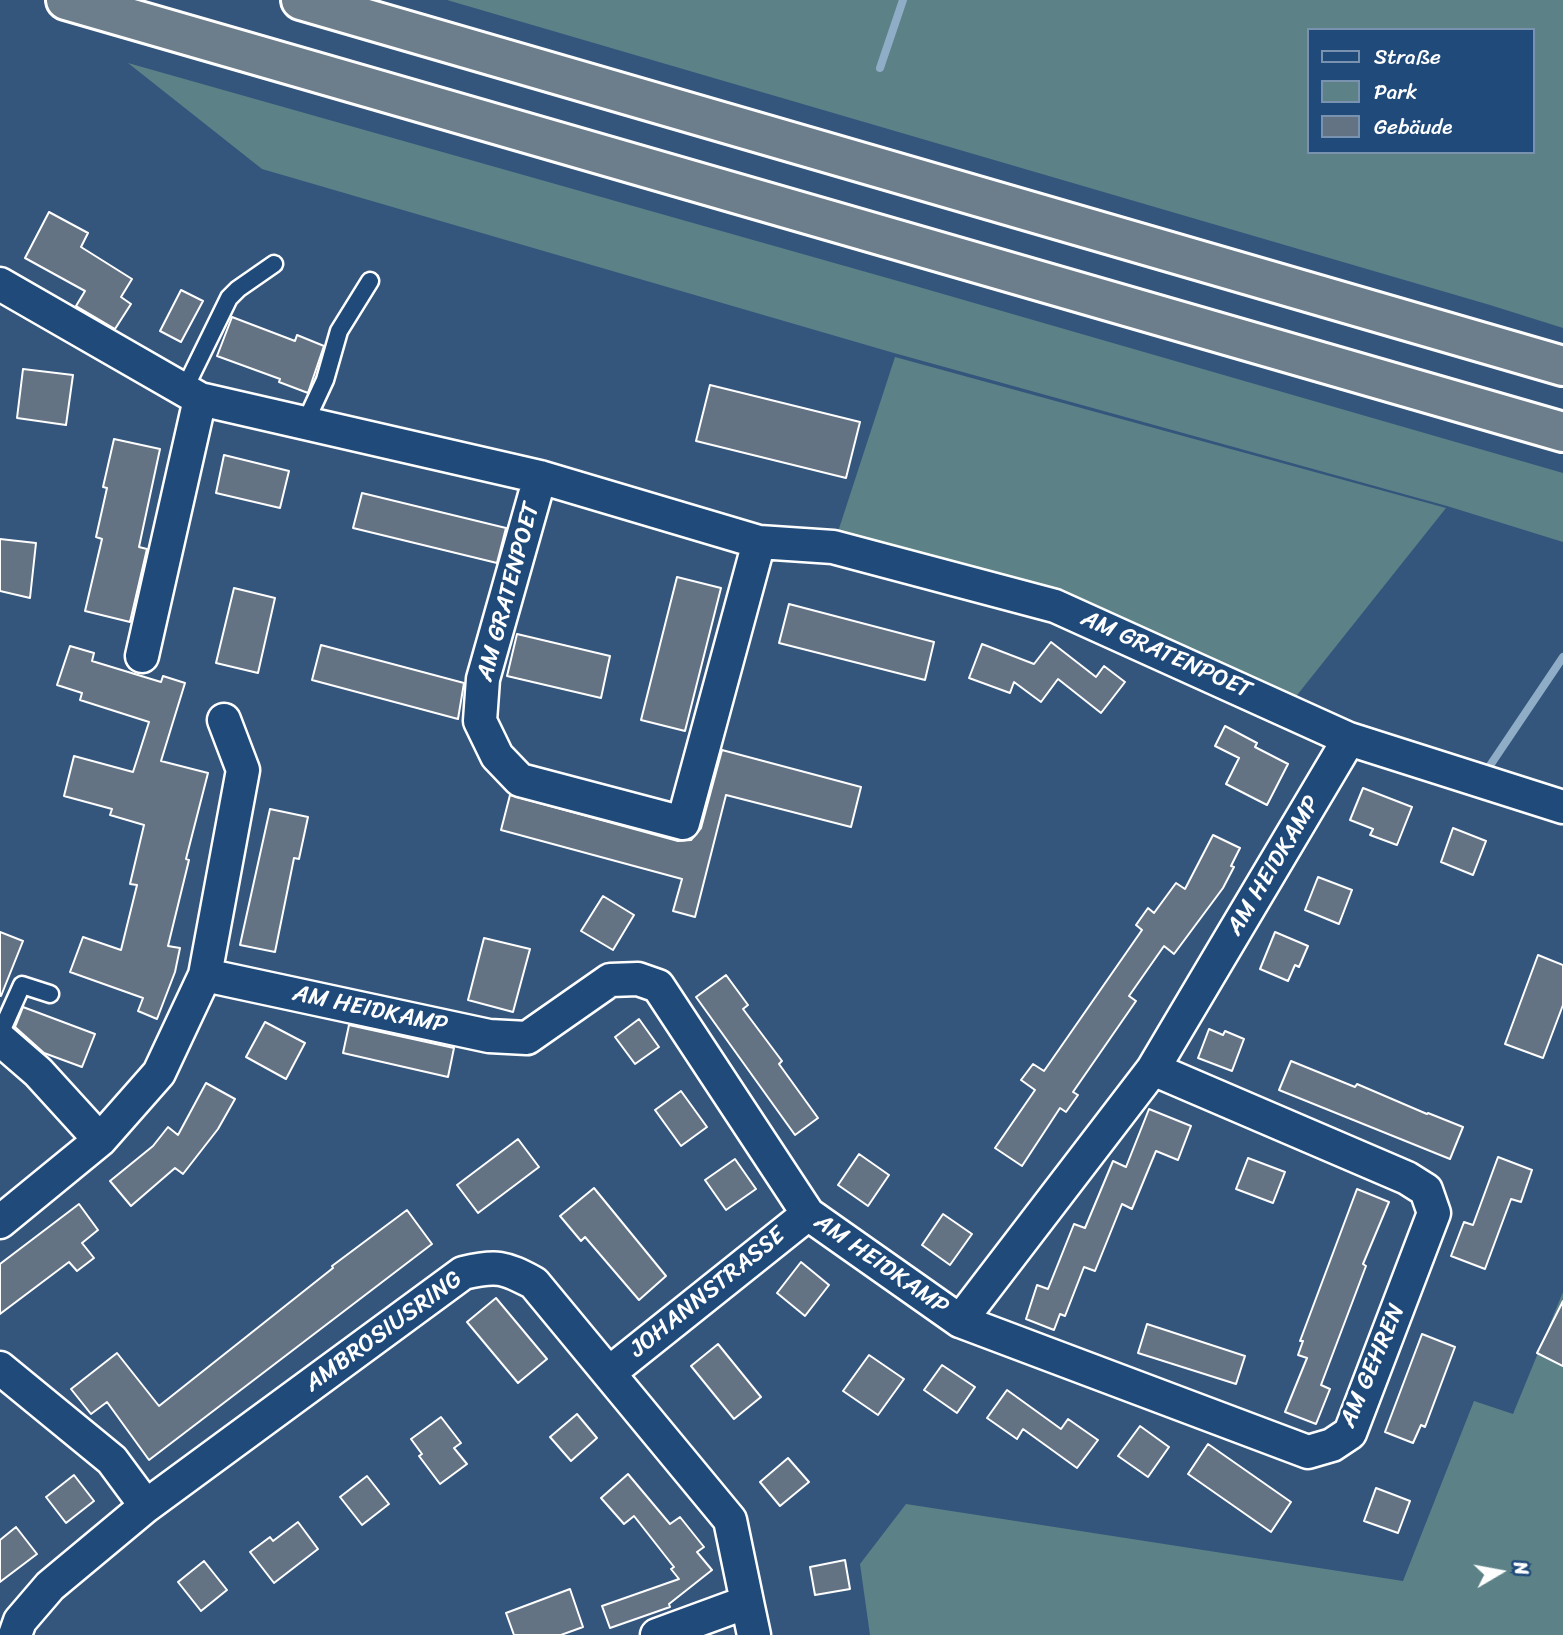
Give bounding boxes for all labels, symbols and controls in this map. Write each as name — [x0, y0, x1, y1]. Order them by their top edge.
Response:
legend — [1308, 28, 1535, 154]
text: Straße — [1374, 38, 1441, 76]
text: Park — [1374, 73, 1417, 111]
text: Gebäude — [1374, 108, 1452, 146]
street label: AM GRATENPOET — [471, 500, 547, 684]
street label: AM GRATENPOET — [1076, 605, 1256, 705]
street label: AM HEIDKAMP — [1221, 791, 1327, 941]
street label: AM HEIDKAMP — [290, 980, 450, 1040]
street label: AM HEIDKAMP — [808, 1208, 954, 1322]
street label: JOHANNSTRASSE — [625, 1222, 791, 1364]
street label: AMBROSIUSRING — [300, 1265, 468, 1399]
street label: AM GEHREN — [1334, 1300, 1412, 1432]
north arrow — [1465, 1537, 1535, 1607]
text: N — [1504, 1559, 1539, 1578]

